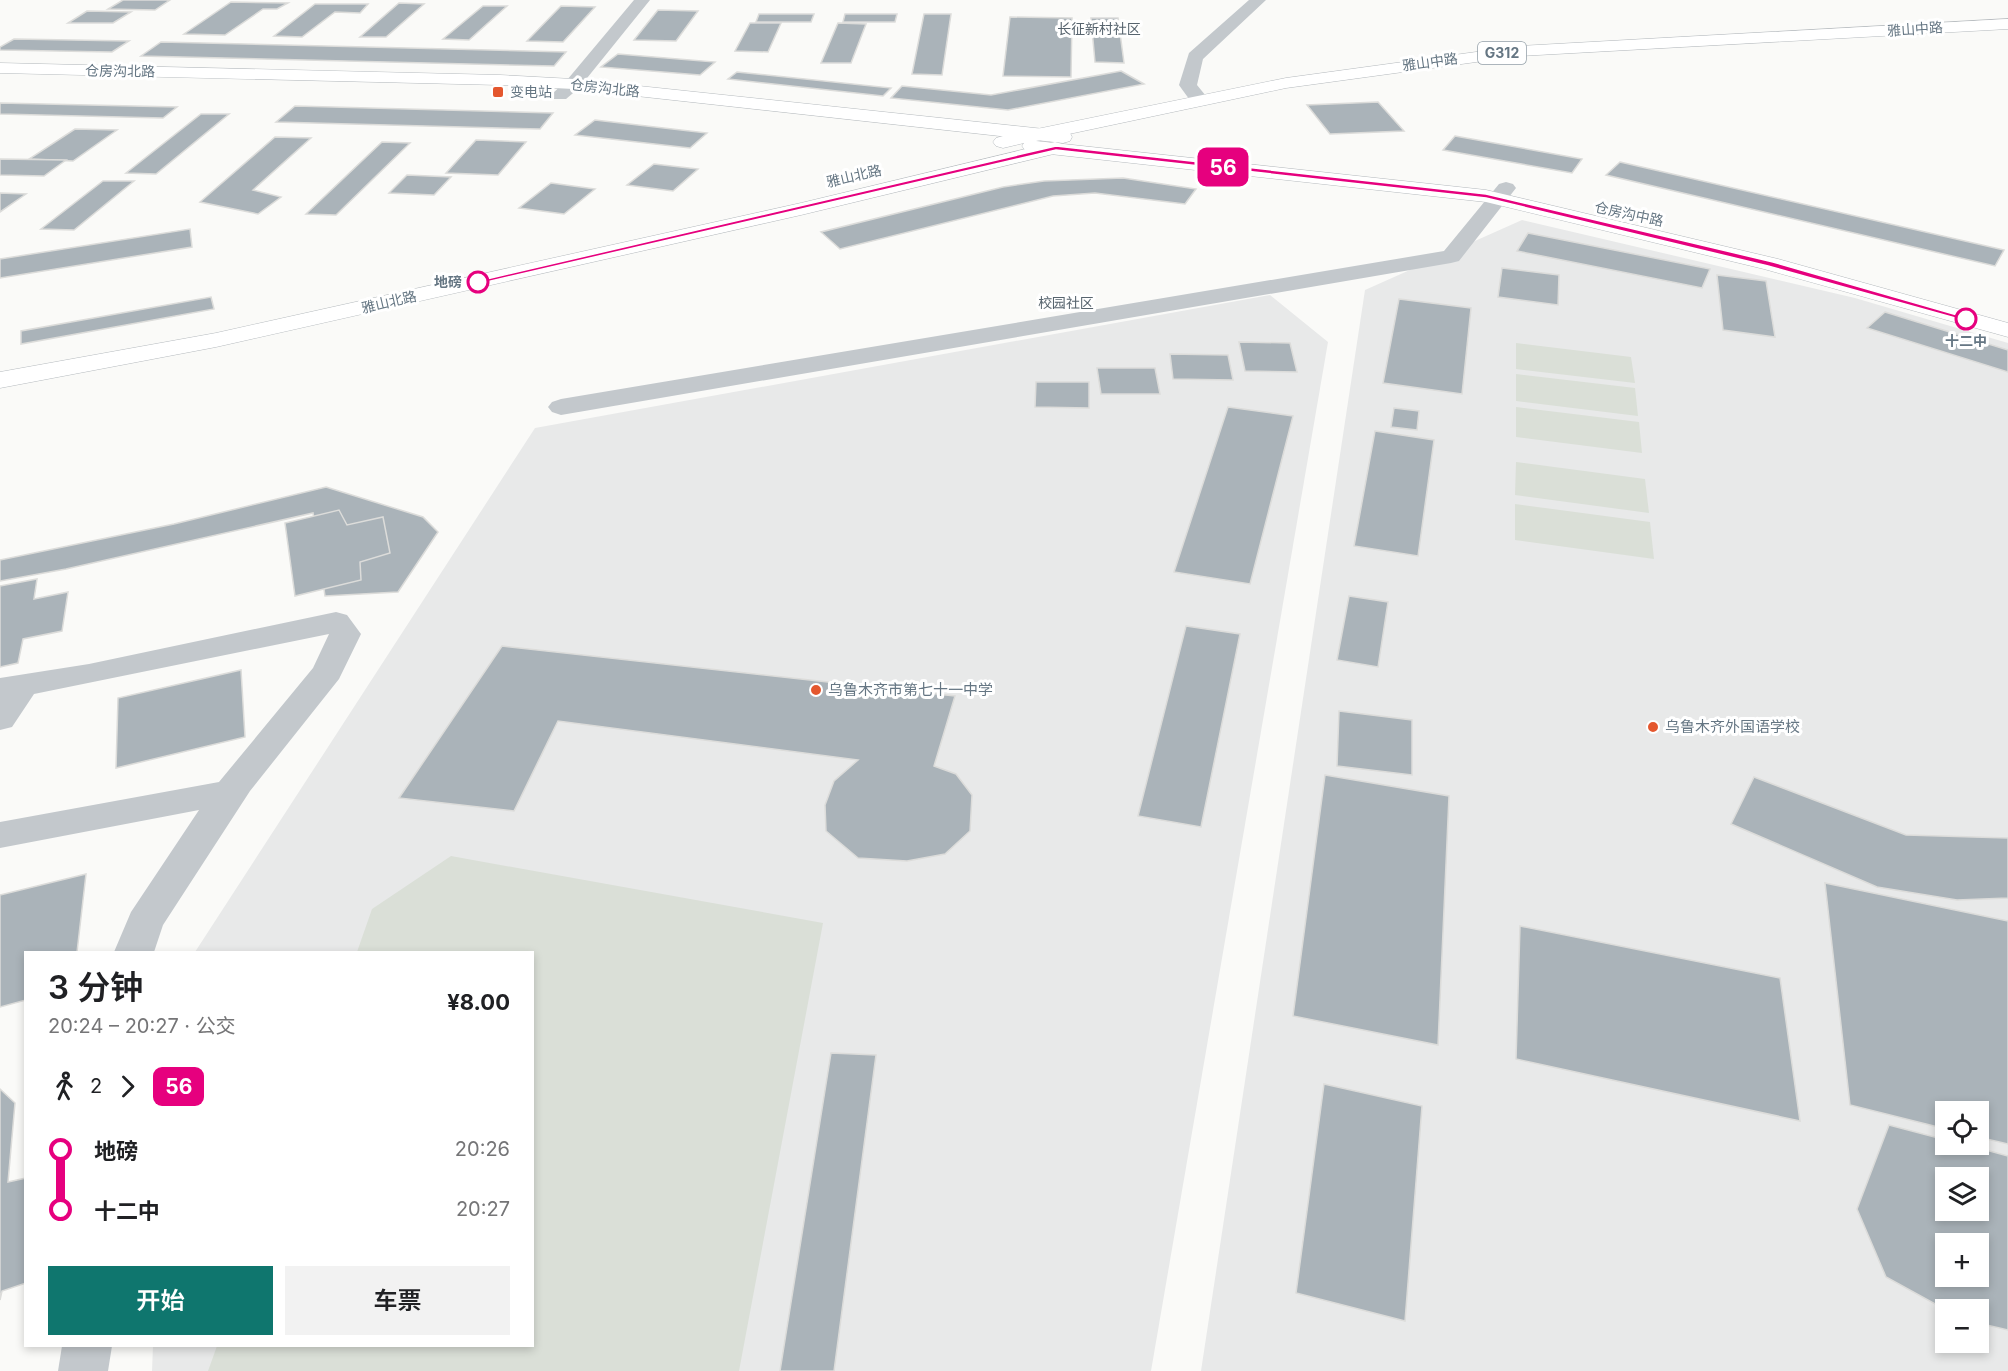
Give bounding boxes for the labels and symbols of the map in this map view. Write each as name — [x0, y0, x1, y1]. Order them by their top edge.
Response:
street label: 雅山中路 — [1886, 18, 1943, 39]
district label: 长征新村社区 — [1057, 20, 1141, 37]
road number: G312 — [1478, 42, 1526, 64]
street label: 雅山中路 — [1401, 49, 1459, 74]
street label: 仓房沟北路 — [85, 61, 155, 80]
street label: 仓房沟北路 — [569, 75, 641, 100]
place label: 变电站 — [510, 83, 552, 100]
marker: 变电站 — [491, 85, 505, 99]
line badge: 56 — [1196, 148, 1250, 186]
street label: 雅山北路 — [825, 161, 883, 190]
street label: 仓房沟中路 — [1593, 198, 1665, 229]
marker: 地磅 — [467, 271, 489, 293]
place label: 地磅 — [434, 273, 462, 290]
street label: 雅山北路 — [360, 287, 418, 316]
district label: 校园社区 — [1038, 294, 1094, 311]
marker: 十二中 — [1955, 308, 1977, 330]
place label: 十二中 — [1945, 332, 1987, 349]
place label: 乌鲁木齐市第七十一中学 — [828, 680, 993, 699]
marker: 乌鲁木齐市第七十一中学 — [809, 683, 823, 697]
place label: 乌鲁木齐外国语学校 — [1665, 717, 1800, 736]
marker: 乌鲁木齐外国语学校 — [1646, 720, 1660, 734]

